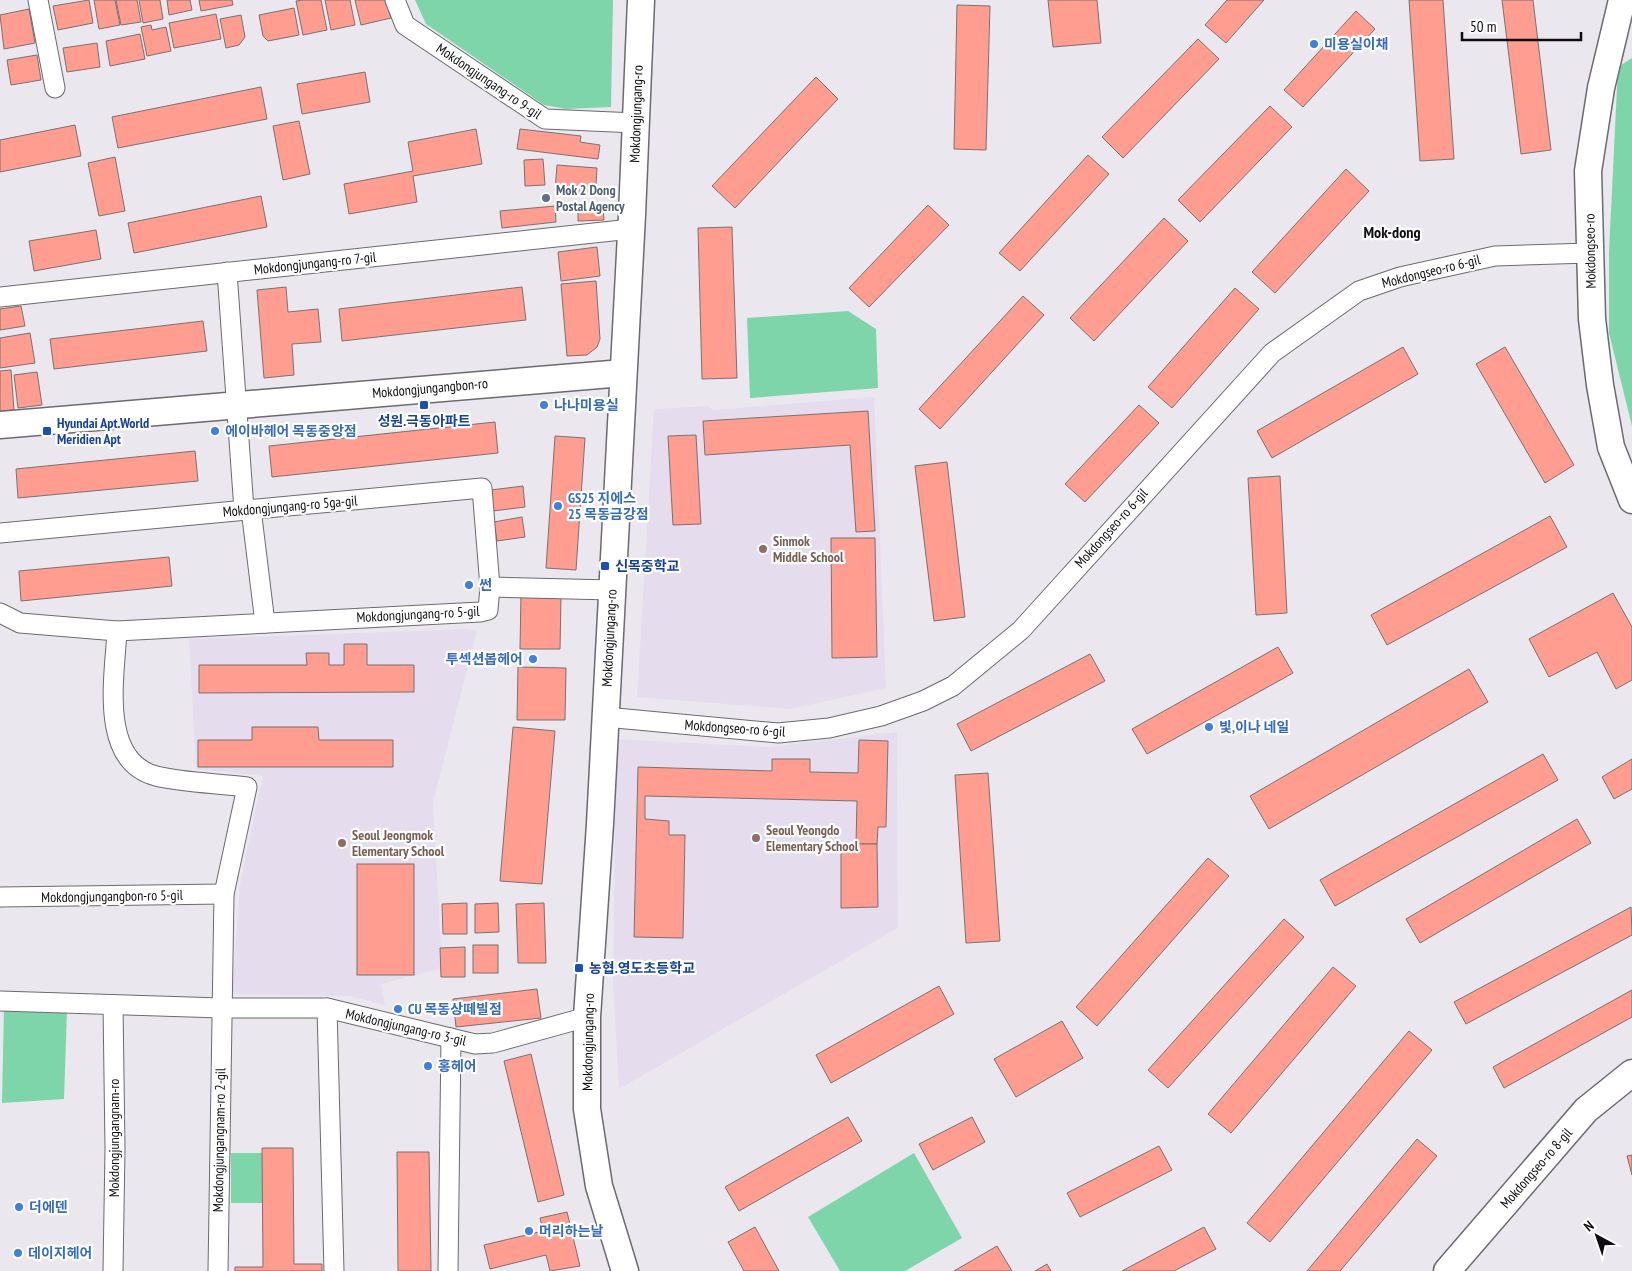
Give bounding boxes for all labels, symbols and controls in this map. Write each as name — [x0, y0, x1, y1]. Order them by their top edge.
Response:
scale bar — [1462, 10, 1581, 42]
text: 50 m — [1470, 17, 1496, 36]
place label: 미용실이채 — [1324, 35, 1388, 53]
marker: 미용실이채 — [1308, 38, 1320, 50]
street label: Mokdongjungang-ro 9-gil — [433, 39, 546, 123]
street label: Mokdongjungang-ro — [625, 65, 647, 163]
place label: Mok 2 Dong Postal Agency — [556, 181, 625, 215]
marker: Mok 2 Dong Postal Agency — [540, 192, 552, 204]
street label: Mokdongseo-ro — [1580, 213, 1600, 289]
district label: Mok-dong — [1363, 222, 1421, 242]
street label: Mokdongjungang-ro 7-gil — [253, 248, 378, 278]
street label: Mokdongseo-ro 6-gil — [1380, 250, 1483, 292]
street label: Mokdongjungangbon-ro — [371, 374, 489, 402]
place label: 나나미용실 — [554, 396, 618, 414]
marker: 성원.극동아파트 — [418, 399, 430, 411]
marker: 나나미용실 — [538, 399, 550, 411]
place label: 성원.극동아파트 — [377, 412, 471, 430]
place label: Hyundai Apt.World Meridien Apt — [57, 414, 149, 448]
place label: 에이바헤어 목동중앙점 — [225, 422, 357, 440]
marker: Hyundai Apt.World Meridien Apt — [41, 425, 53, 437]
marker: 에이바헤어 목동중앙점 — [209, 425, 221, 437]
street label: Mokdongseo-ro 6-gil — [1071, 484, 1152, 571]
place label: GS25 지에스 25 목동금강점 — [568, 489, 649, 523]
street label: Mokdongjungang-ro 5ga-gil — [222, 491, 359, 521]
marker: GS25 지에스 25 목동금강점 — [552, 500, 564, 512]
place label: Sinmok Middle School — [773, 532, 844, 566]
marker: Sinmok Middle School — [757, 543, 769, 555]
place label: 신목중학교 — [615, 557, 680, 575]
marker: 신목중학교 — [599, 560, 611, 572]
place label: 썬 — [479, 576, 492, 594]
marker: 썬 — [463, 579, 475, 591]
street label: Mokdongjungang-ro — [597, 589, 621, 687]
street label: Mokdongjungang-ro 5-gil — [356, 602, 481, 626]
place label: 투섹션봅헤어 — [446, 650, 523, 668]
marker: 투섹션봅헤어 — [527, 653, 539, 665]
street label: Mokdongseo-ro 6-gil — [684, 716, 787, 741]
place label: 빛,이나 네일 — [1219, 718, 1289, 736]
marker: 빛,이나 네일 — [1203, 721, 1215, 733]
place label: Seoul Yeongdo Elementary School — [766, 821, 859, 855]
place label: Seoul Jeongmok Elementary School — [352, 826, 445, 860]
marker: Seoul Yeongdo Elementary School — [750, 832, 762, 844]
marker: Seoul Jeongmok Elementary School — [336, 837, 348, 849]
street label: Mokdongjungangbon-ro 5-gil — [41, 886, 184, 906]
place label: 농협.영도초등학교 — [589, 959, 695, 977]
marker: 농협.영도초등학교 — [573, 962, 585, 974]
street label: Mokdongjungang-ro — [578, 993, 598, 1091]
place label: CU 목동상떼빌점 — [408, 1000, 502, 1018]
marker: CU 목동상떼빌점 — [392, 1003, 404, 1015]
street label: Mokdongjungang-ro 3-gil — [344, 1004, 469, 1050]
place label: 홍헤어 — [438, 1057, 477, 1075]
marker: 홍헤어 — [422, 1060, 434, 1072]
street label: Mokdongjungangnam-ro 2-gil — [209, 1067, 229, 1212]
street label: Mokdongjungangnam-ro — [105, 1079, 123, 1197]
street label: Mokdongseo-ro 8-gil — [1496, 1124, 1576, 1212]
place label: 더에덴 — [29, 1198, 68, 1216]
marker: 더에덴 — [13, 1201, 25, 1213]
north arrow — [1572, 1211, 1622, 1261]
text: N — [1580, 1217, 1597, 1235]
place label: 머리하는날 — [539, 1222, 604, 1240]
marker: 머리하는날 — [523, 1225, 535, 1237]
place label: 데이지헤어 — [28, 1244, 92, 1262]
marker: 데이지헤어 — [12, 1247, 24, 1259]

